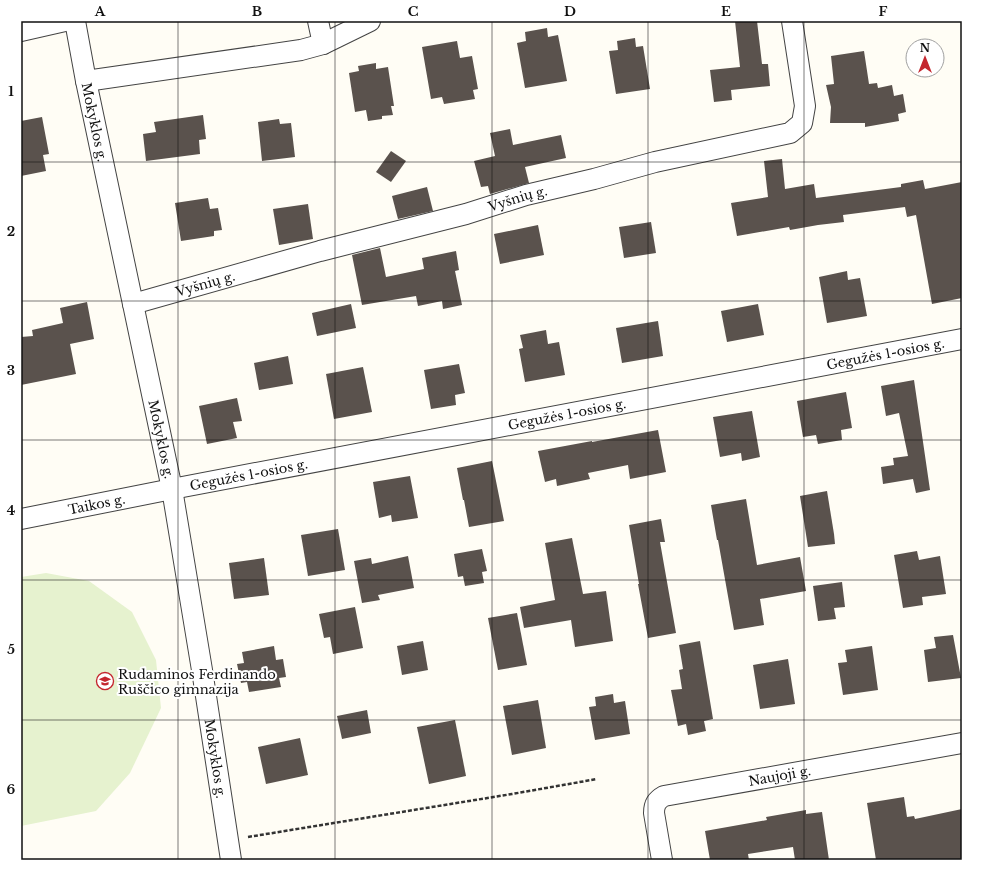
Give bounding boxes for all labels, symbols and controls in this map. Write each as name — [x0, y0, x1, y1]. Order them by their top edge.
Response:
text: A — [94, 3, 106, 20]
text: B — [252, 3, 262, 20]
text: C — [408, 3, 419, 20]
text: D — [564, 3, 576, 20]
text: E — [721, 3, 731, 20]
text: F — [879, 3, 888, 20]
north arrow — [905, 38, 945, 78]
text: N — [920, 41, 931, 55]
street label: Mokyklos g. — [78, 81, 111, 163]
text: 1 — [8, 83, 14, 100]
street label: Vyšnių g. — [485, 182, 549, 216]
text: 2 — [7, 223, 15, 240]
street label: Vyšnių g. — [173, 268, 237, 301]
street label: Gegužės 1-osios g. — [825, 335, 946, 374]
text: 3 — [7, 362, 15, 379]
street label: Gegužės 1-osios g. — [507, 395, 627, 434]
street label: Mokyklos g. — [144, 398, 178, 480]
street label: Gegužės 1-osios g. — [188, 455, 309, 494]
street label: Taikos g. — [67, 491, 127, 518]
text: 4 — [7, 502, 16, 519]
text: 5 — [7, 641, 15, 658]
place label: Rudaminos Ferdinando Ruščico gimnazija — [118, 666, 276, 698]
school or university icon: Rudaminos Ferdinando Ruščico gimnazija — [95, 671, 115, 691]
street label: Mokyklos g. — [201, 718, 229, 800]
street label: Naujoji g. — [747, 762, 812, 790]
text: 6 — [7, 781, 16, 798]

